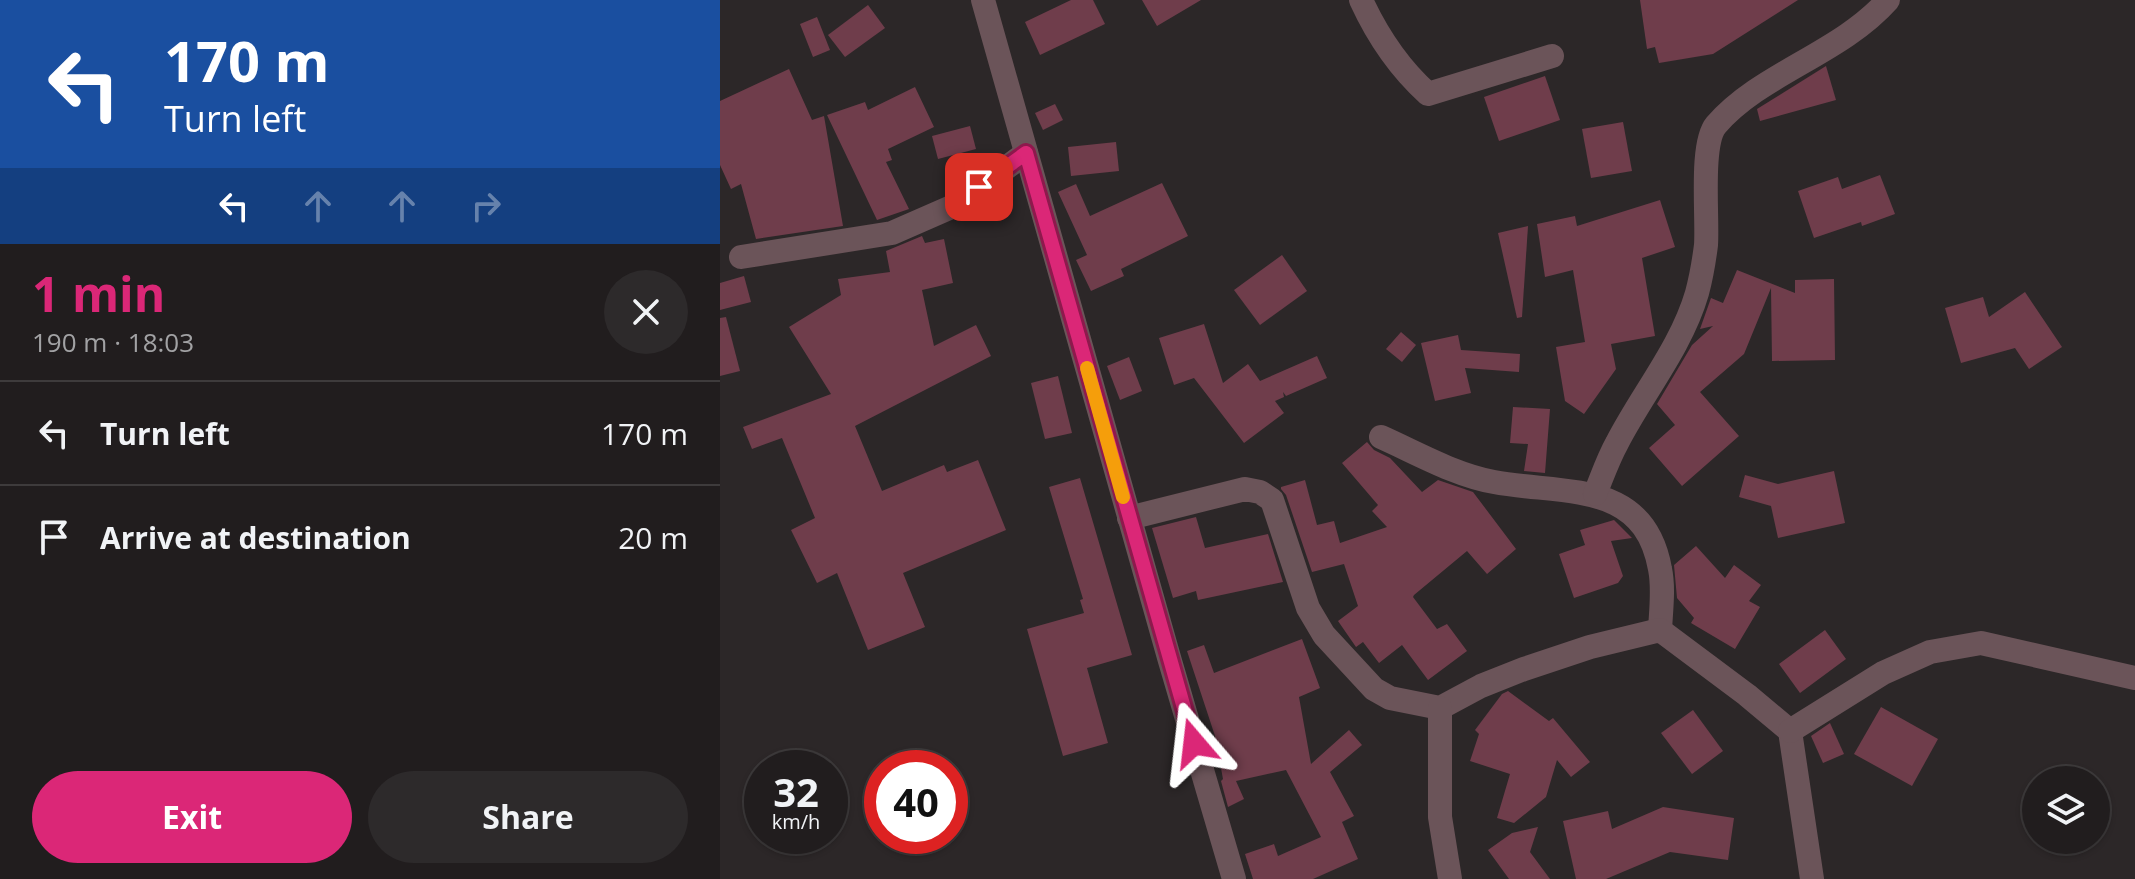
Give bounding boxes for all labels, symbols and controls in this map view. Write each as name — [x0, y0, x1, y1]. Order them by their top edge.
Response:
text: 170 m — [164, 22, 330, 98]
icon: left — [32, 32, 136, 136]
text: Turn left — [164, 94, 306, 143]
pin — [945, 153, 1013, 221]
icon: arrive — [957, 165, 1001, 209]
icon: left — [212, 184, 256, 228]
icon: ahead — [296, 184, 340, 228]
icon: ahead — [380, 184, 424, 228]
icon: right — [464, 184, 508, 228]
text: 1 min — [32, 261, 165, 326]
button: close — [604, 270, 688, 354]
text: 190 m · 18:03 — [32, 324, 194, 360]
icon: left — [32, 411, 76, 455]
text: Turn left — [100, 413, 230, 454]
text: 170 m — [601, 413, 688, 454]
icon: arrive — [32, 515, 76, 559]
text: Arrive at destination — [100, 517, 411, 558]
text: 20 m — [618, 517, 688, 558]
position arrow — [1152, 701, 1236, 785]
speed limit sign: 40 — [864, 750, 968, 854]
text: 32 — [773, 764, 819, 819]
map controls — [2022, 766, 2110, 854]
button: layers — [2022, 766, 2110, 854]
button: Exit — [32, 771, 352, 863]
button: Share — [368, 771, 688, 863]
text: km/h — [772, 808, 820, 835]

